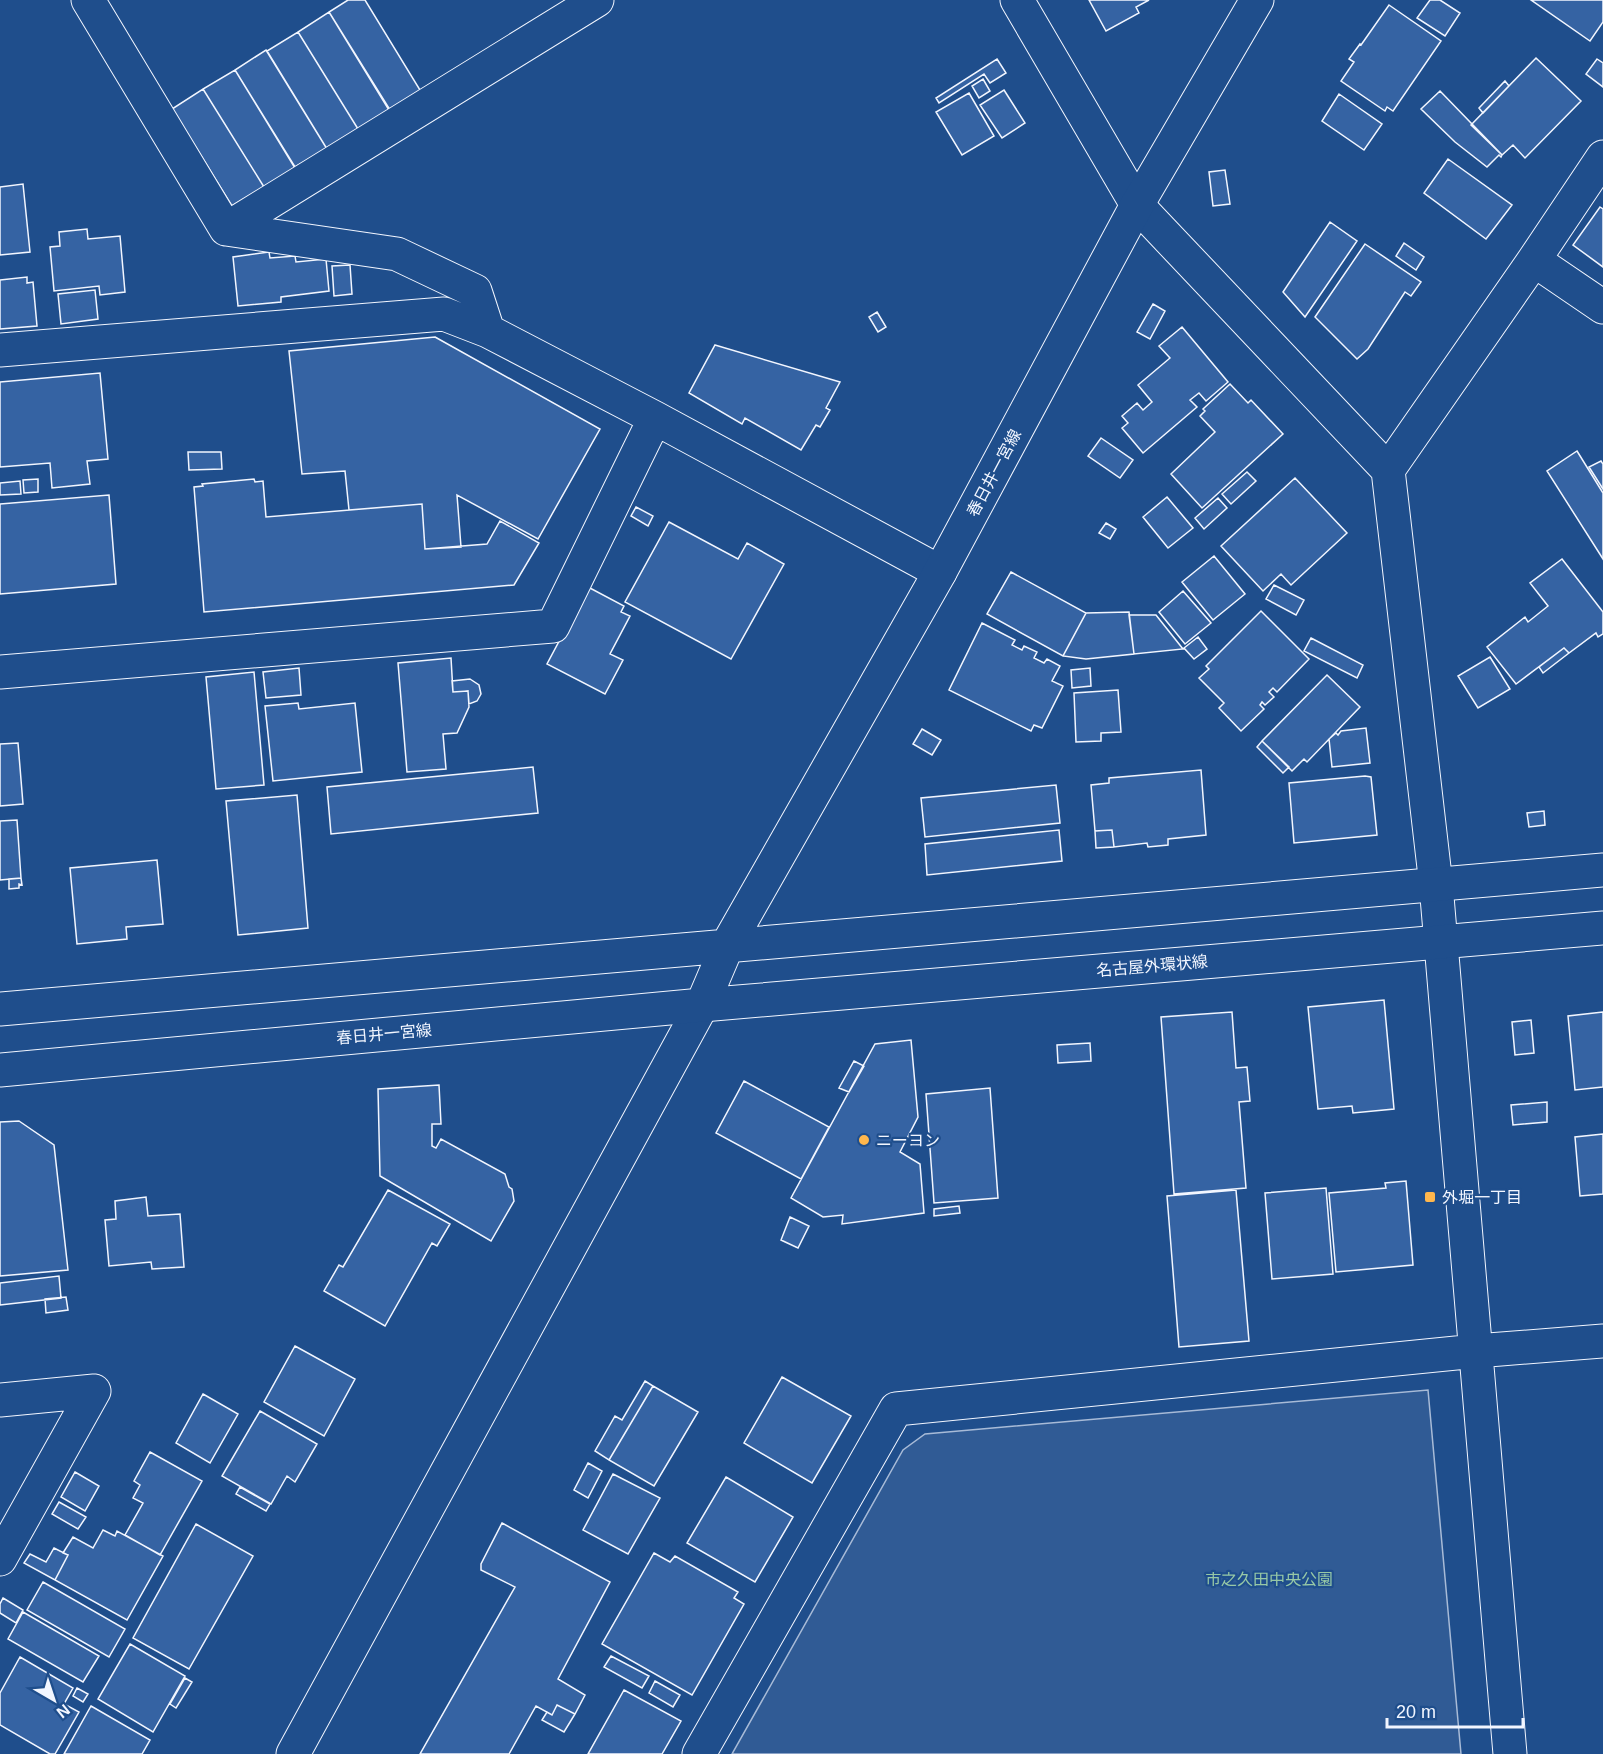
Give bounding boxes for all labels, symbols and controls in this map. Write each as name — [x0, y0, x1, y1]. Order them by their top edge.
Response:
street label: 春日井一宮線 — [964, 427, 1024, 519]
street label: 名古屋外環状線 — [1095, 953, 1209, 979]
street label: 春日井一宮線 — [335, 1021, 433, 1047]
place label: ニーヨン — [876, 1132, 940, 1149]
marker: ニーヨン — [857, 1133, 871, 1147]
place label: 外堀一丁目 — [1442, 1189, 1522, 1206]
marker: 外堀一丁目 — [1423, 1190, 1437, 1204]
park label: 市之久田中央公園 — [1205, 1571, 1333, 1588]
north arrow — [24, 1670, 84, 1730]
scale bar — [1387, 1691, 1524, 1729]
text: N — [53, 1701, 73, 1722]
text: 20 m — [1396, 1702, 1436, 1722]

